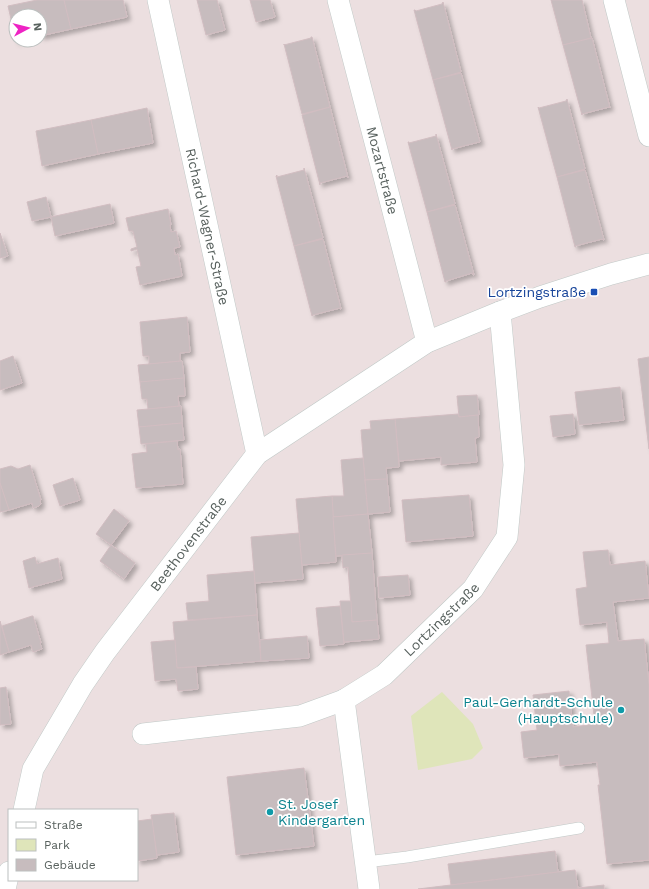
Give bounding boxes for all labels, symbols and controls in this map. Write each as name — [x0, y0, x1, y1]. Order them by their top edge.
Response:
north arrow — [8, 8, 48, 48]
text: N — [30, 22, 44, 32]
street label: Mozartstraße — [363, 125, 401, 216]
street label: Richard-Wagner-Straße — [183, 147, 232, 307]
place label: Lortzingstraße — [488, 284, 586, 300]
marker: Lortzingstraße — [589, 287, 599, 297]
street label: Beethovenstraße — [147, 493, 230, 594]
street label: Lortzingstraße — [401, 580, 483, 659]
place label: Paul-Gerhardt-Schule (Hauptschule) — [463, 694, 613, 726]
marker: Paul-Gerhardt-Schule (Hauptschule) — [616, 705, 626, 715]
place label: St. Josef Kindergarten — [278, 796, 365, 828]
marker: St. Josef Kindergarten — [265, 807, 275, 817]
legend — [8, 809, 138, 881]
text: Straße — [44, 818, 83, 832]
text: Park — [44, 838, 70, 852]
text: Gebäude — [44, 858, 96, 872]

